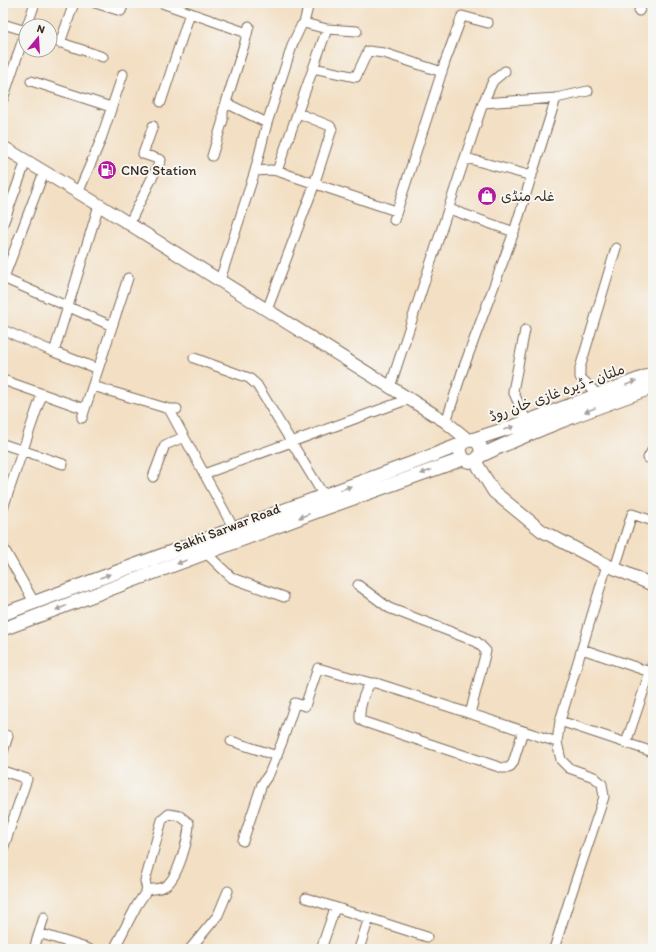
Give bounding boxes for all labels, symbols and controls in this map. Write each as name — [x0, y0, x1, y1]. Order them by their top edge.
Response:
north arrow — [18, 18, 58, 58]
text: N — [35, 22, 46, 36]
fuel station icon: CNG Station — [96, 159, 118, 181]
place label: CNG Station — [121, 162, 197, 179]
shop icon: غلہ منڈی — [476, 185, 498, 207]
place label: غلہ منڈی — [501, 188, 554, 205]
street label: ملتان - ڈیرہ غازی خان روڈ — [487, 361, 627, 425]
one-way arrow — [626, 379, 638, 385]
one-way arrow — [585, 407, 596, 413]
one-way arrow — [504, 424, 516, 430]
one-way arrow — [420, 469, 432, 475]
one-way arrow — [340, 485, 352, 491]
street label: Sakhi Sarwar Road — [171, 500, 283, 556]
one-way arrow — [297, 513, 309, 519]
one-way arrow — [176, 559, 188, 565]
one-way arrow — [100, 573, 112, 579]
one-way arrow — [54, 605, 66, 611]

